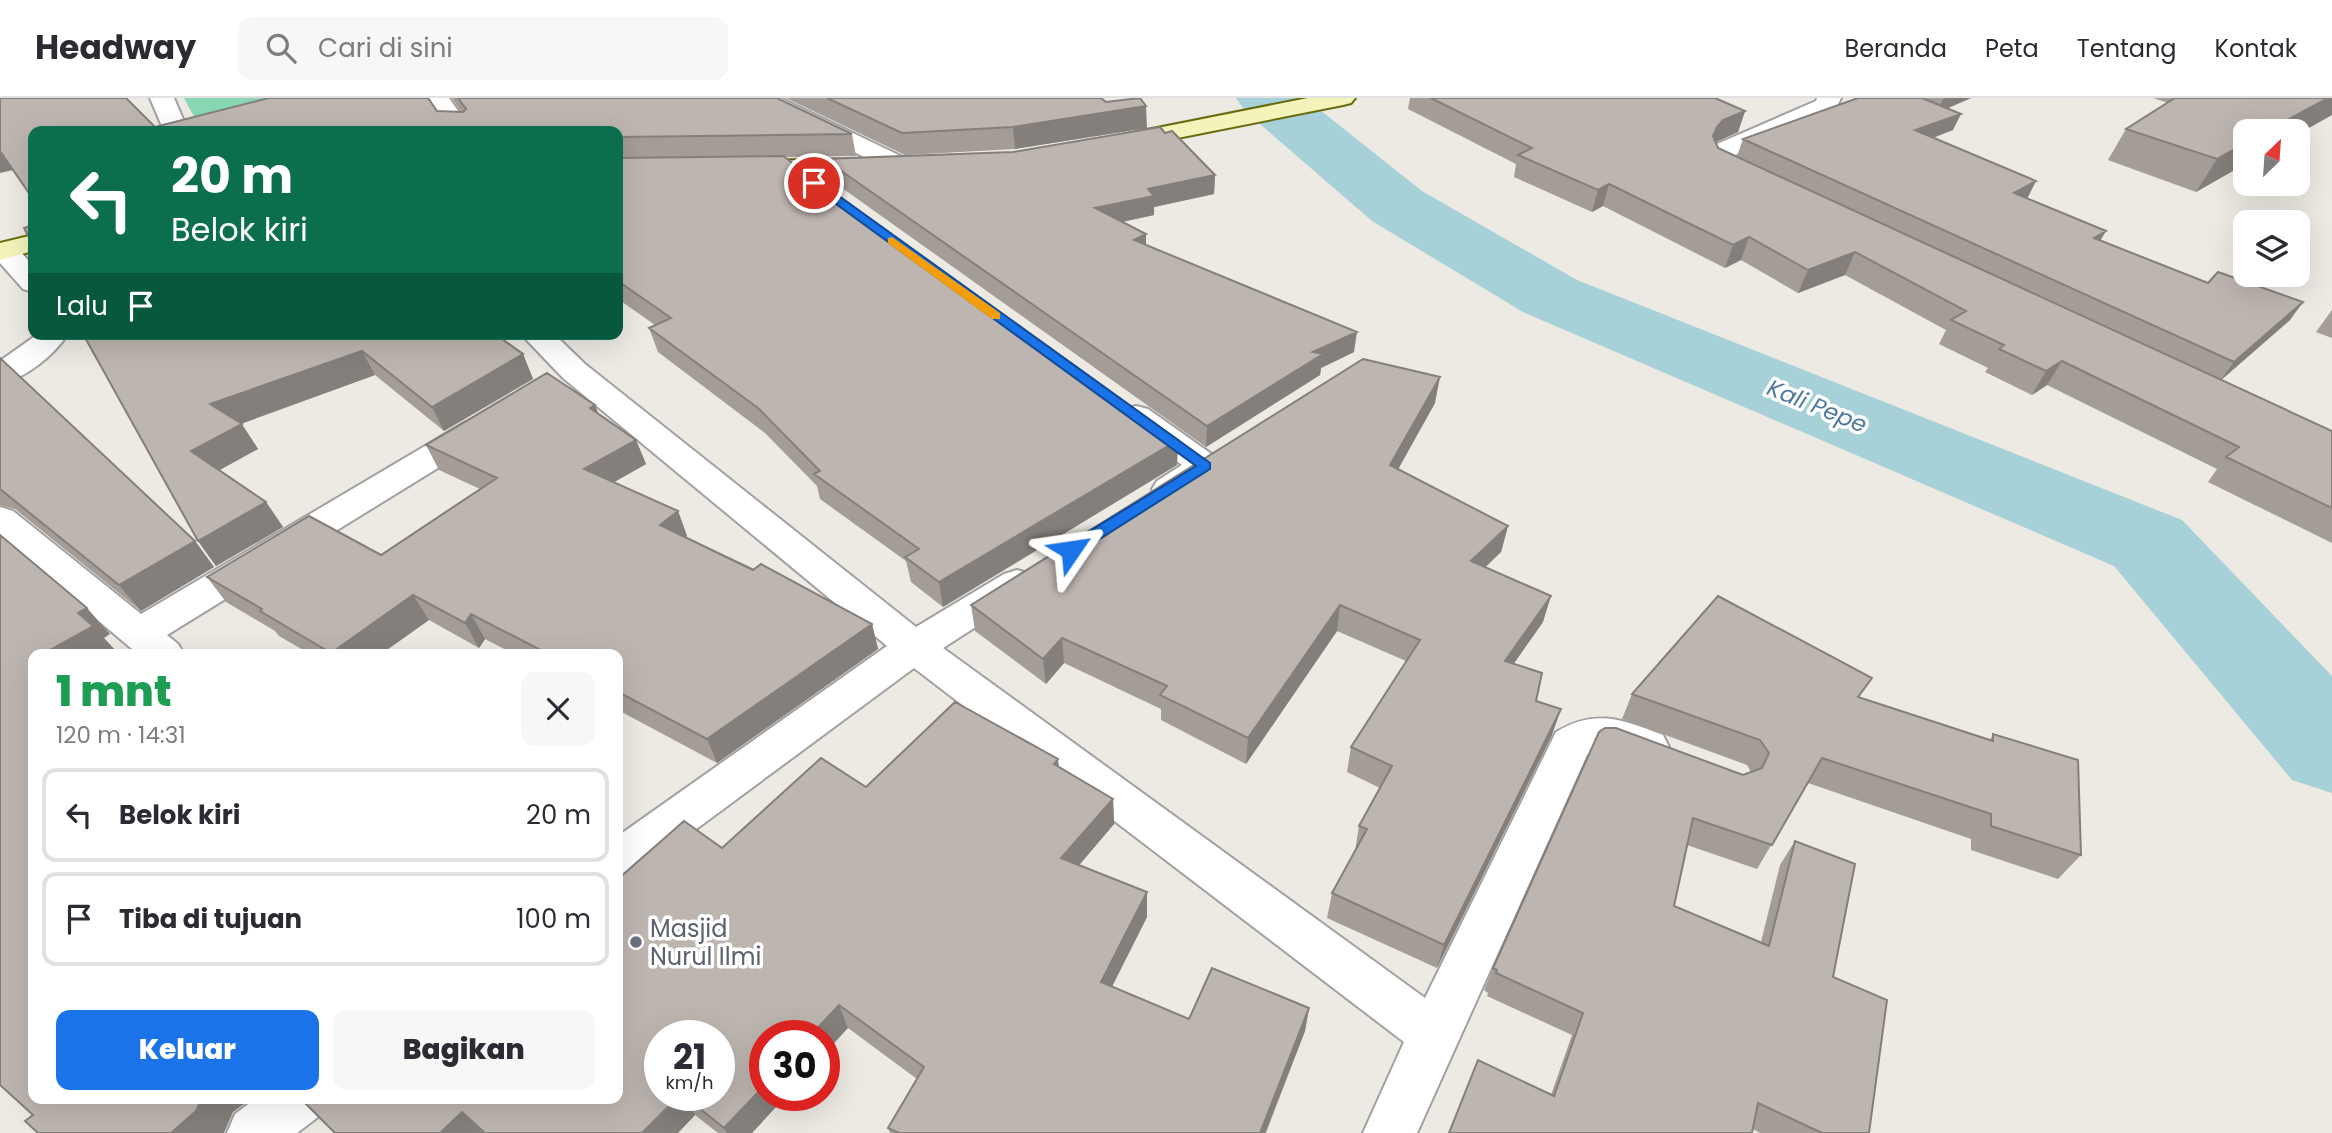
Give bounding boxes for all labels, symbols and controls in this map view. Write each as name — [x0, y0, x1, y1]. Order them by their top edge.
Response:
search box — [238, 17, 728, 80]
text: Headway — [35, 24, 196, 71]
icon: search — [262, 29, 300, 67]
text: Cari di sini — [318, 30, 453, 66]
text: Beranda — [1844, 32, 1947, 65]
text: Peta — [1985, 32, 2039, 65]
text: Tentang — [2077, 32, 2177, 65]
text: Kontak — [2215, 32, 2297, 65]
north arrow — [2233, 119, 2310, 196]
map controls — [2233, 119, 2310, 287]
text: 20 m — [171, 142, 293, 210]
pin — [784, 153, 844, 213]
icon: left — [56, 154, 147, 245]
icon: arrive — [795, 164, 833, 202]
text: Belok kiri — [171, 207, 308, 252]
button: layers — [2233, 210, 2310, 287]
icon: arrive — [122, 287, 160, 325]
text: Lalu — [56, 288, 108, 324]
water label: Kali Pepe — [1762, 372, 1872, 440]
position arrow — [1034, 513, 1108, 587]
text: 1 mnt — [56, 662, 172, 721]
button: close — [521, 672, 595, 746]
text: 120 m · 14:31 — [56, 719, 186, 751]
icon: left — [60, 796, 98, 834]
text: Belok kiri — [119, 797, 241, 833]
text: 20 m — [526, 797, 591, 833]
icon: arrive — [60, 900, 98, 938]
text: Tiba di tujuan — [119, 901, 302, 937]
text: 100 m — [516, 901, 591, 937]
place label: Masjid Nurul Ilmi — [650, 912, 761, 973]
marker: Masjid Nurul Ilmi — [628, 934, 644, 950]
button: Keluar — [56, 1010, 319, 1090]
button: Bagikan — [333, 1010, 595, 1090]
speed limit sign: 30 — [749, 1020, 840, 1111]
text: 21 — [673, 1032, 706, 1081]
text: km/h — [666, 1070, 713, 1095]

